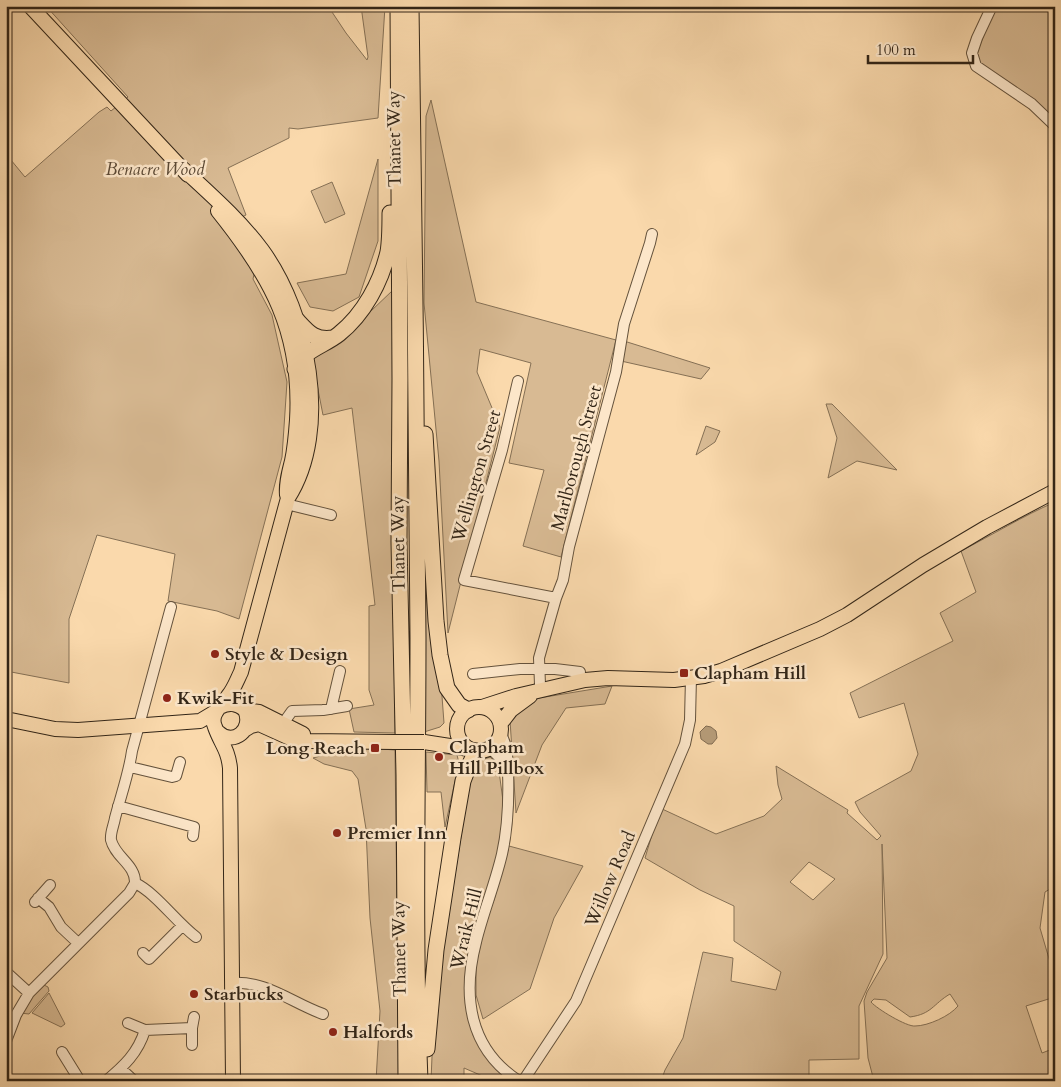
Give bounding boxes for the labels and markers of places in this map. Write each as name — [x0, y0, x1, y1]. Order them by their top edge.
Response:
place label: Style & Design — [225, 642, 348, 667]
marker: Style & Design — [209, 648, 221, 660]
place label: Clapham Hill — [694, 661, 806, 686]
marker: Clapham Hill — [678, 667, 690, 679]
place label: Kwik-Fit — [177, 686, 255, 711]
marker: Kwik-Fit — [161, 692, 173, 704]
place label: Clapham Hill Pillbox — [449, 735, 544, 781]
place label: Long Reach — [266, 736, 365, 761]
marker: Long Reach — [369, 742, 381, 754]
marker: Clapham Hill Pillbox — [433, 751, 445, 763]
place label: Premier Inn — [347, 821, 447, 846]
marker: Premier Inn — [331, 827, 343, 839]
place label: Starbucks — [204, 982, 284, 1007]
marker: Starbucks — [188, 988, 200, 1000]
place label: Halfords — [343, 1020, 413, 1045]
marker: Halfords — [327, 1026, 339, 1038]

